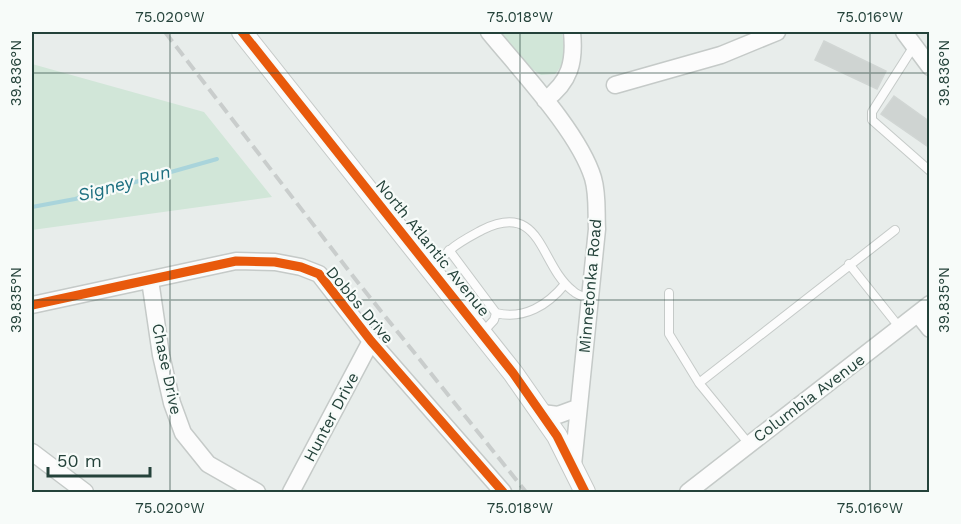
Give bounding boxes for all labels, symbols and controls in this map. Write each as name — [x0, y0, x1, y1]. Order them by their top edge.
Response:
text: 75.020°W — [135, 8, 205, 26]
text: 75.018°W — [487, 8, 553, 26]
text: 75.016°W — [837, 8, 903, 26]
text: 39.836°N — [7, 40, 25, 106]
text: 39.836°N — [935, 40, 953, 106]
water label: Signey Run — [75, 161, 173, 205]
street label: North Atlantic Avenue — [372, 176, 494, 320]
street label: Minnetonka Road — [575, 218, 605, 354]
street label: Dobbs Drive — [322, 263, 398, 347]
text: 39.835°N — [7, 267, 25, 333]
text: 39.835°N — [935, 267, 953, 333]
street label: Chase Drive — [148, 322, 186, 416]
street label: Columbia Avenue — [749, 350, 869, 446]
street label: Hunter Drive — [299, 369, 363, 465]
scale bar — [48, 440, 150, 478]
text: 50 m — [57, 450, 102, 471]
text: 75.020°W — [135, 499, 205, 517]
text: 75.018°W — [487, 499, 553, 517]
text: 75.016°W — [837, 499, 903, 517]

